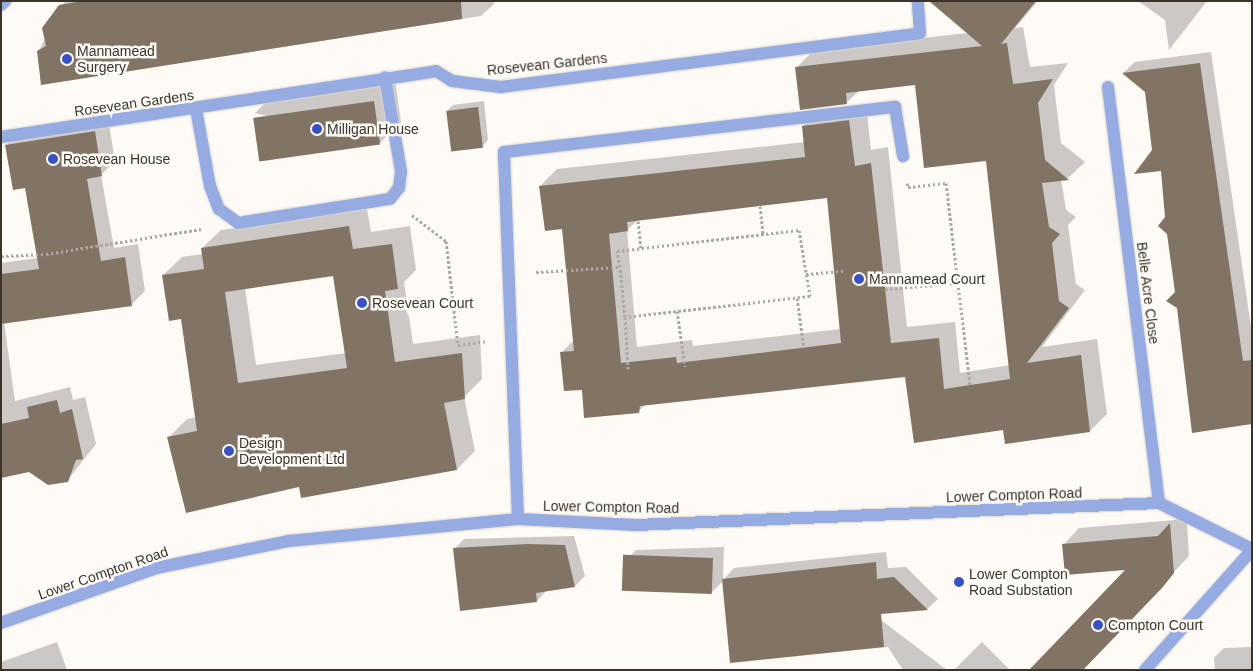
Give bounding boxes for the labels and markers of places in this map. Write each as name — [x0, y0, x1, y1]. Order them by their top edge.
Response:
place label: Mannamead Surgery — [77, 43, 155, 75]
marker: Mannamead Surgery — [61, 53, 73, 65]
place label: Milligan House — [327, 121, 419, 137]
marker: Milligan House — [311, 123, 323, 135]
place label: Rosevean House — [63, 151, 170, 167]
marker: Rosevean House — [47, 153, 59, 165]
place label: Mannamead Court — [869, 271, 985, 287]
marker: Mannamead Court — [853, 273, 865, 285]
place label: Rosevean Court — [372, 295, 473, 311]
marker: Rosevean Court — [356, 297, 368, 309]
place label: Design Development Ltd — [239, 435, 345, 468]
marker: Design Development Ltd — [223, 445, 235, 457]
place label: Lower Compton Road Substation — [969, 566, 1073, 598]
marker: Lower Compton Road Substation — [953, 576, 965, 588]
place label: Compton Court — [1108, 617, 1203, 633]
marker: Compton Court — [1092, 619, 1104, 631]

